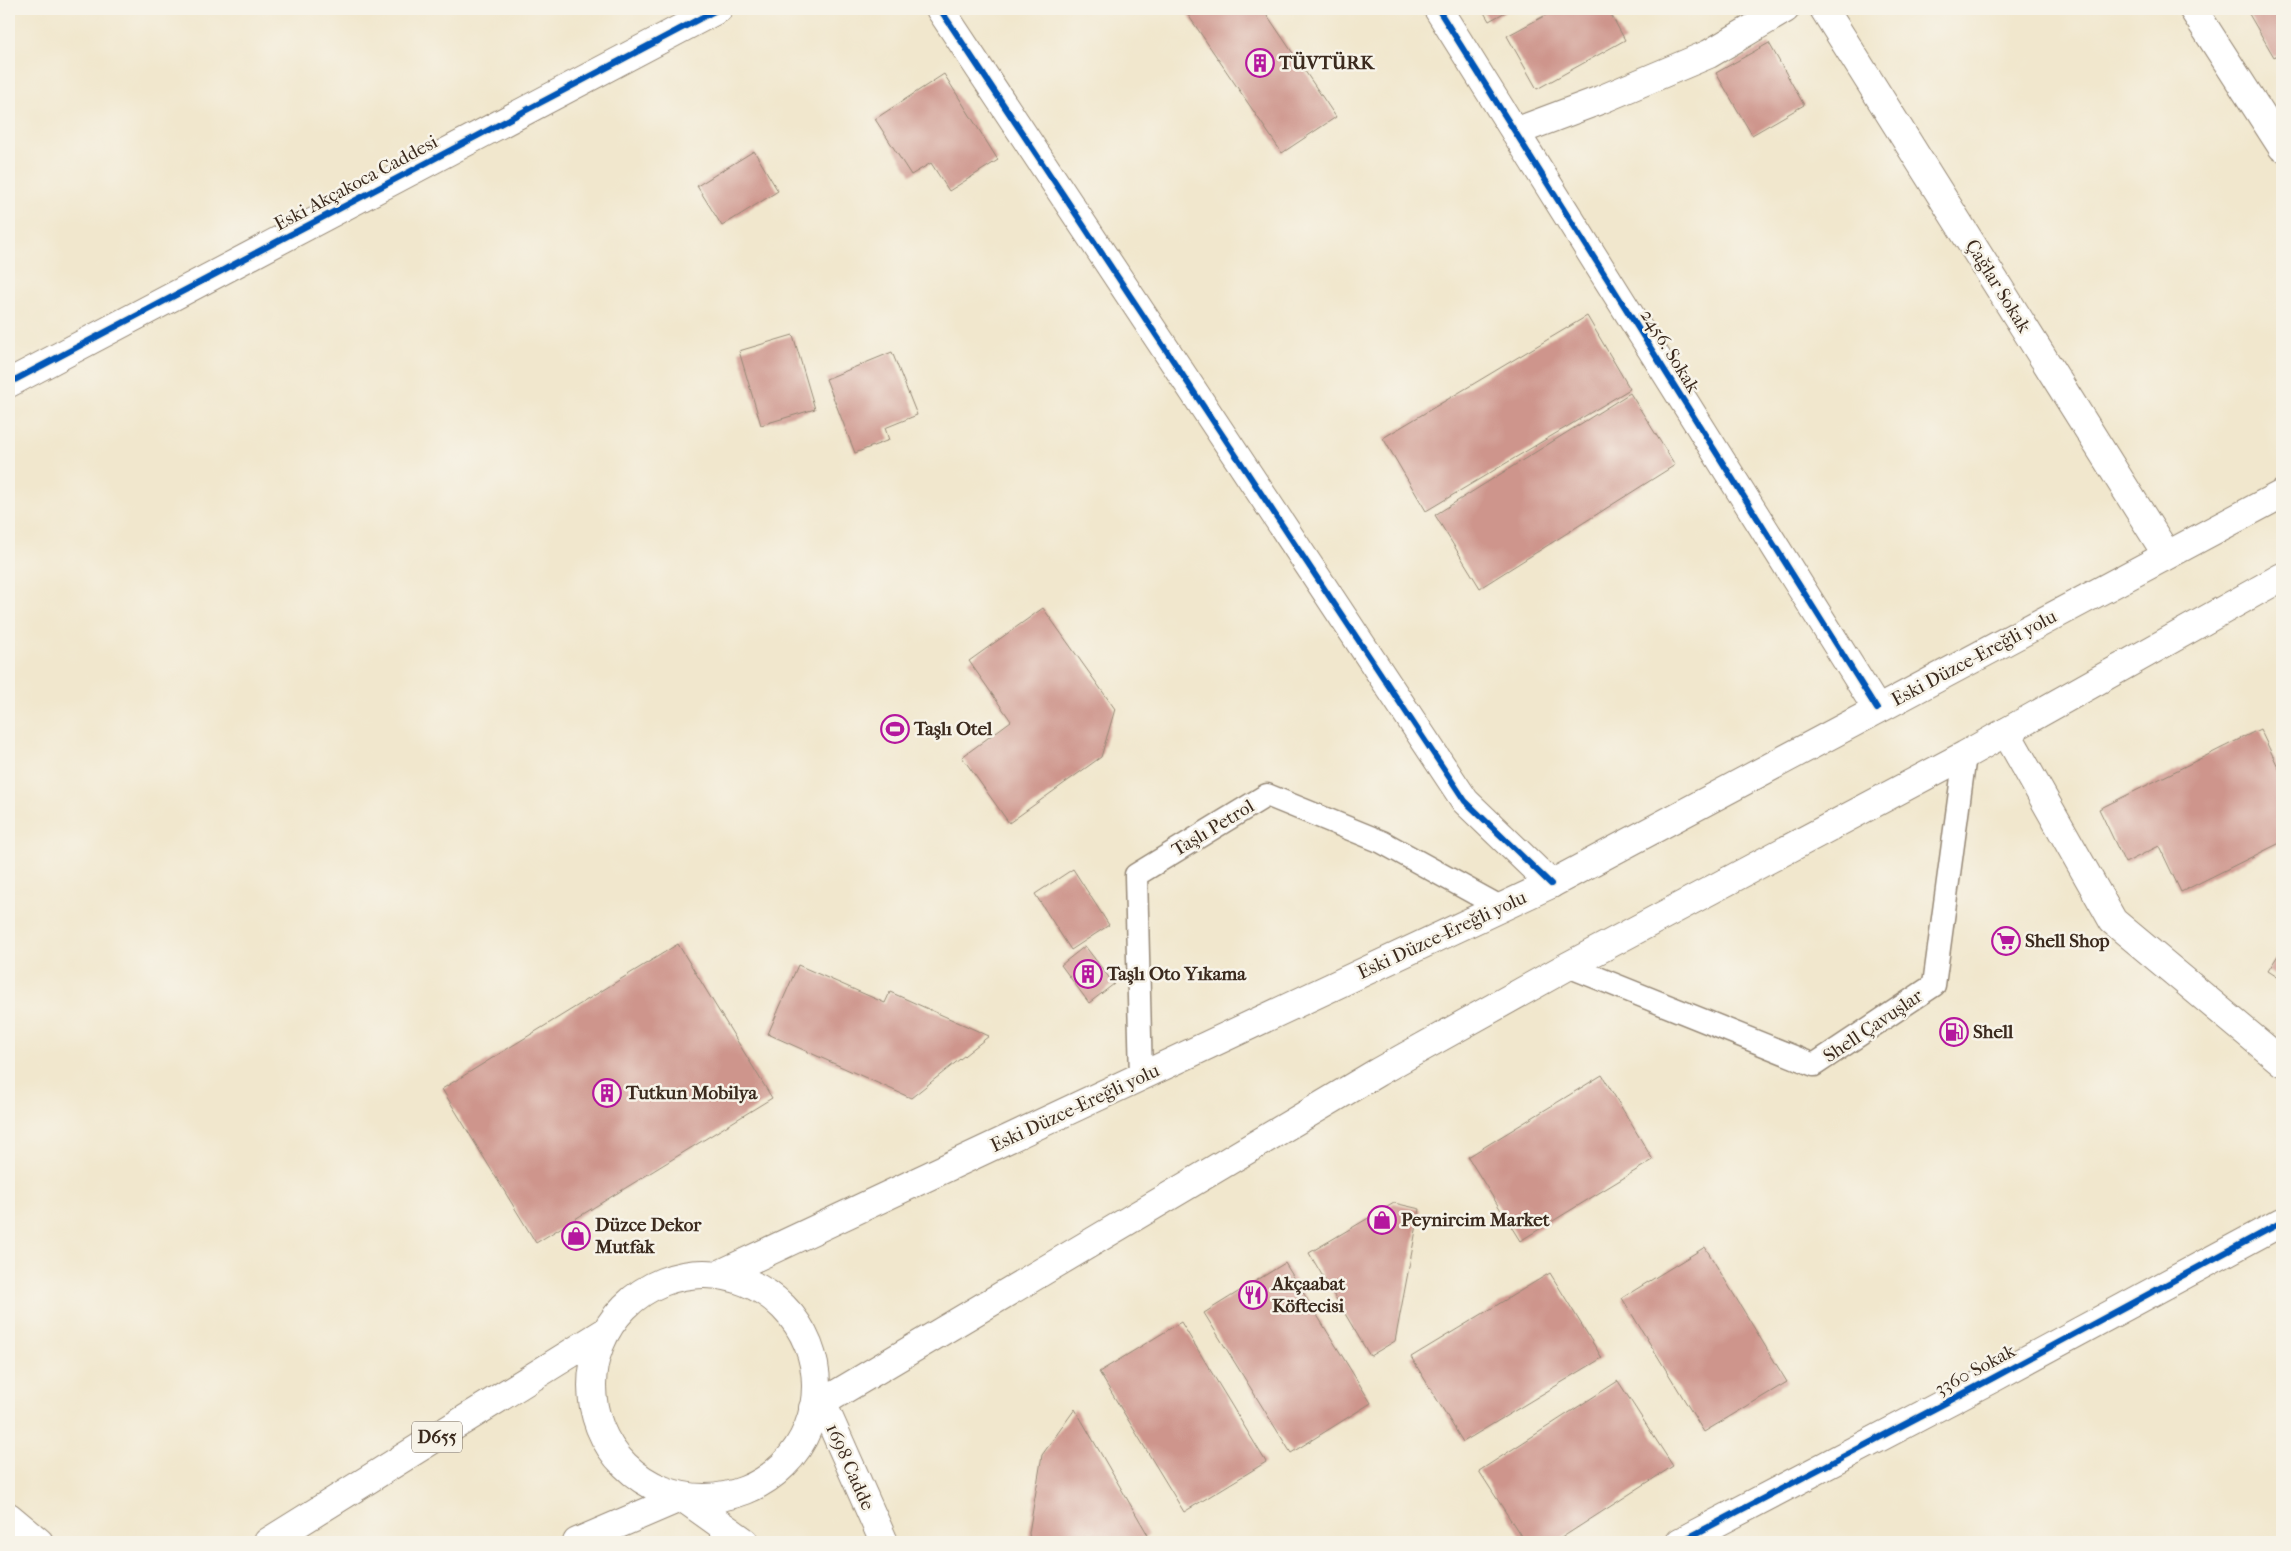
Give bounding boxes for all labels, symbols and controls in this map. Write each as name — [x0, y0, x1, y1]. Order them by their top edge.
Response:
building icon: TÜVTÜRK — [1245, 48, 1275, 78]
place label: TÜVTÜRK — [1278, 51, 1375, 74]
street label: Eski Akçakoca Caddesi — [271, 130, 442, 235]
street label: Çağlar Sokak — [1960, 235, 2035, 337]
street label: 2456. Sokak — [1636, 305, 1704, 397]
street label: Eski Düzce-Ereğli yolu — [1888, 605, 2060, 711]
sports icon: Taşlı Otel — [880, 714, 910, 744]
place label: Taşlı Otel — [913, 718, 993, 740]
street label: Taşlı Petrol — [1168, 795, 1258, 861]
street label: Eski Düzce-Ereğli yolu — [1354, 886, 1530, 984]
supermarket icon: Shell Shop — [1991, 926, 2021, 956]
place label: Shell Shop — [2025, 930, 2110, 952]
building icon: Taşlı Oto Yıkama — [1073, 959, 1103, 989]
place label: Taşlı Oto Yıkama — [1106, 963, 1247, 985]
street label: Shell Çavuşlar — [1819, 984, 1928, 1068]
fuel station icon: Shell — [1939, 1017, 1969, 1047]
place label: Shell — [1973, 1021, 2014, 1043]
street label: Eski Düzce-Ereğli yolu — [987, 1059, 1163, 1157]
building icon: Tutkun Mobilya — [592, 1078, 622, 1108]
place label: Tutkun Mobilya — [625, 1082, 758, 1104]
shop icon: Peynircim Market — [1367, 1205, 1397, 1235]
place label: Peynircim Market — [1401, 1209, 1550, 1231]
place label: Düzce Dekor Mutfak — [594, 1214, 702, 1258]
shop icon: Düzce Dekor Mutfak — [561, 1221, 591, 1251]
place label: Akçaabat Köftecisi — [1271, 1273, 1346, 1317]
restaurant icon: Akçaabat Köftecisi — [1238, 1280, 1268, 1310]
street label: 3360 Sokak — [1931, 1340, 2019, 1400]
street label: 1698 Cadde — [821, 1420, 879, 1514]
road number: D655 — [412, 1421, 462, 1452]

